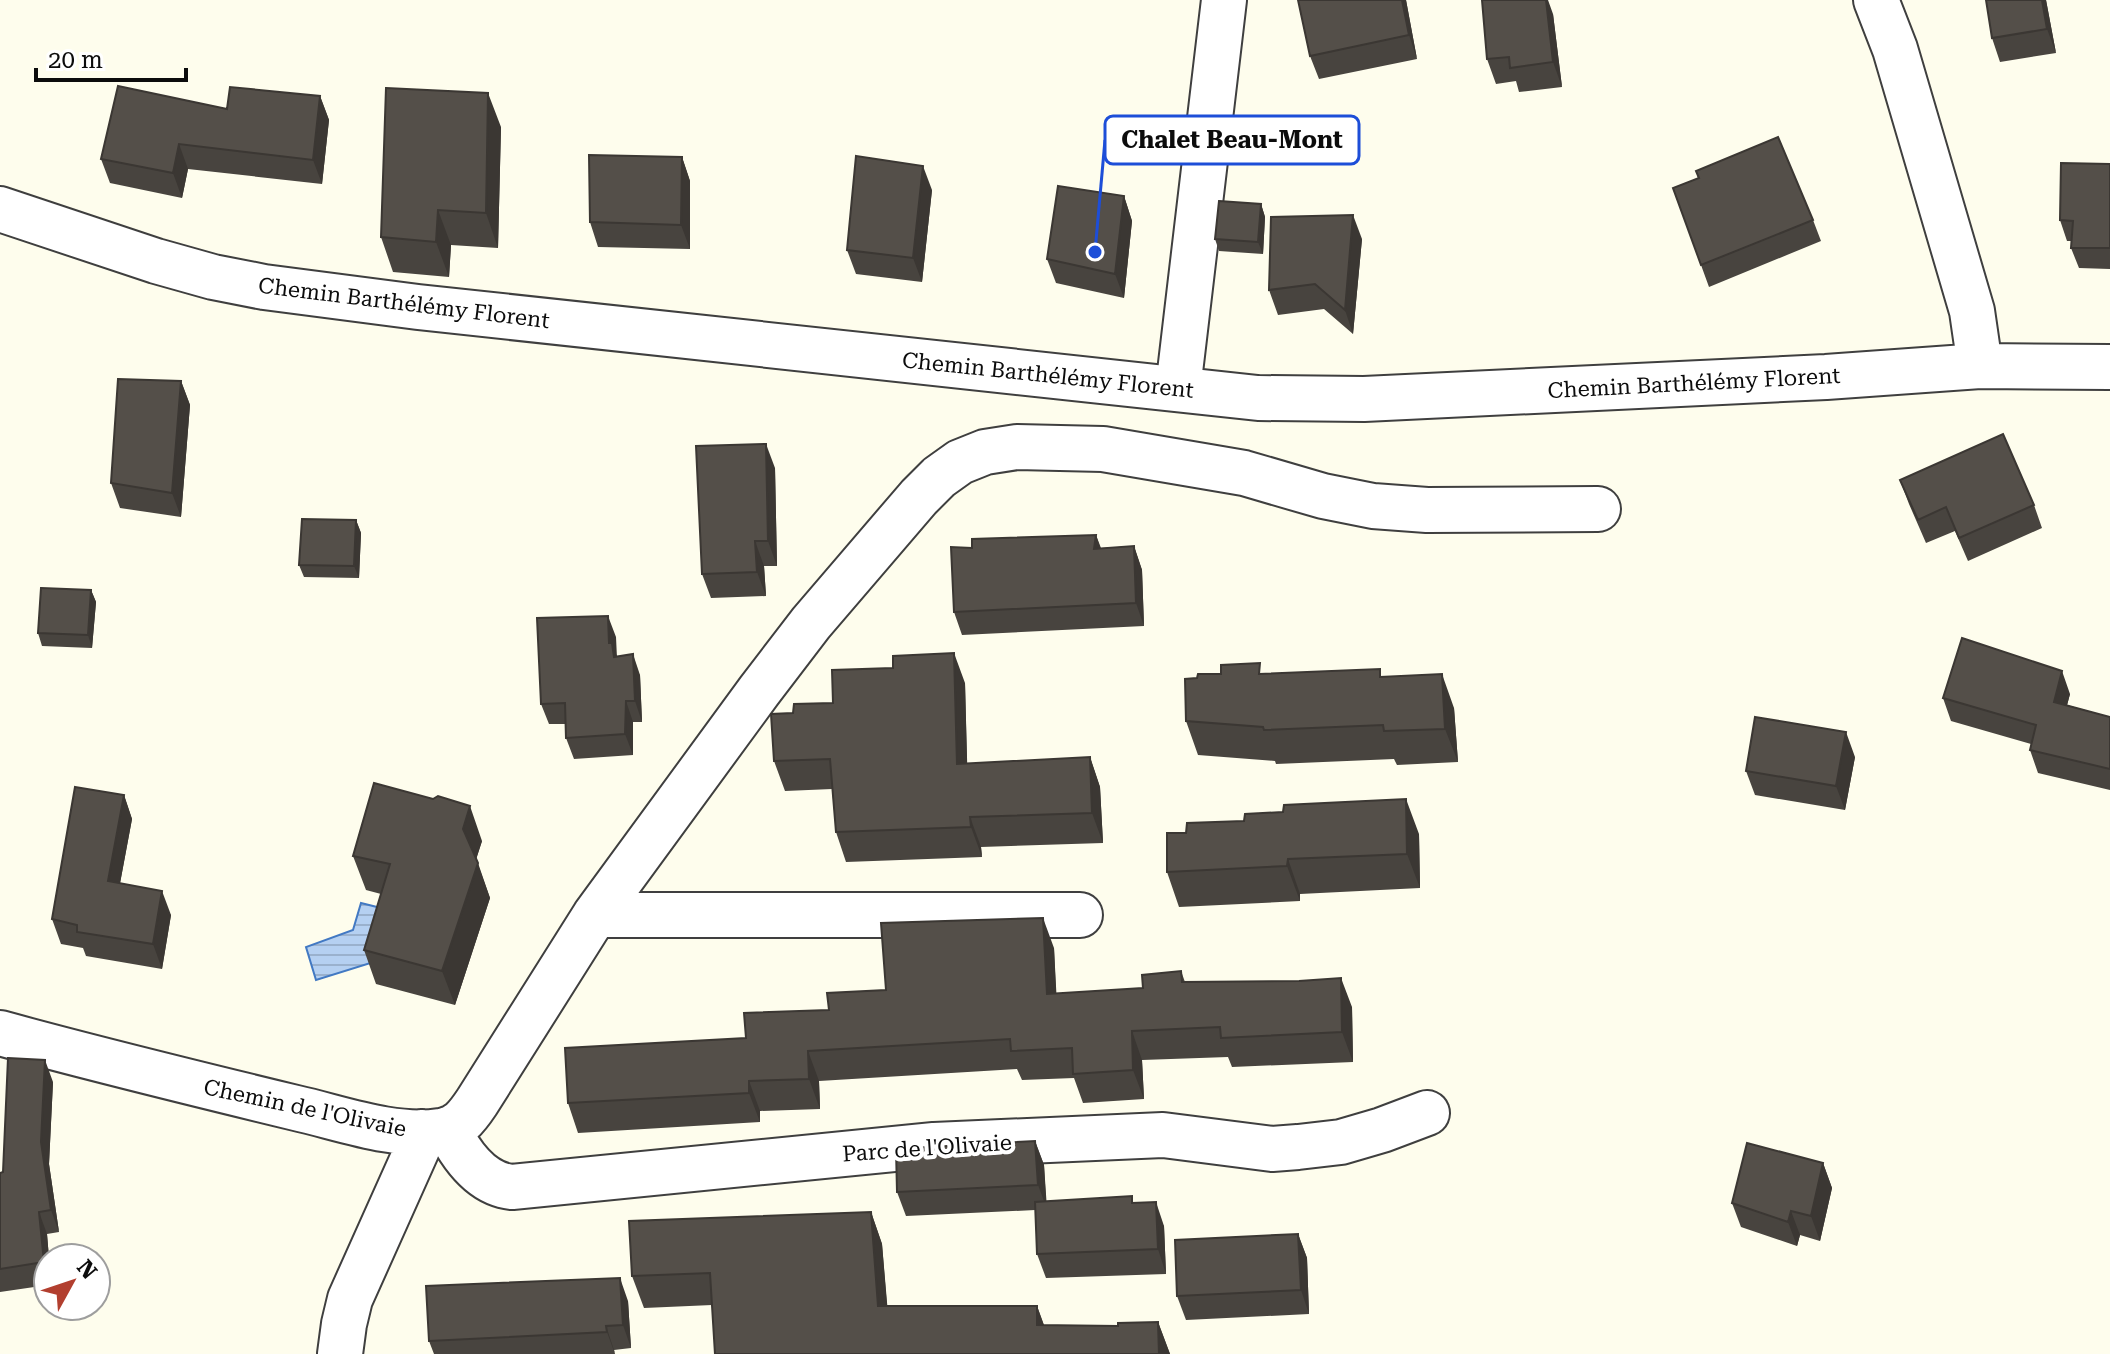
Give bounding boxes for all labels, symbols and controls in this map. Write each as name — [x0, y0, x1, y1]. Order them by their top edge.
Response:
scale bar — [36, 32, 186, 82]
text: 20 m — [48, 46, 103, 74]
callout: Chalet Beau-Mont — [1105, 116, 1359, 164]
text: Chalet Beau-Mont — [1121, 126, 1343, 154]
street label: Chemin Barthélémy Florent — [257, 273, 551, 333]
street label: Chemin Barthélémy Florent — [901, 347, 1195, 403]
street label: Chemin Barthélémy Florent — [1547, 363, 1841, 403]
street label: Chemin de l'Olivaie — [201, 1074, 409, 1142]
street label: Parc de l'Olivaie — [841, 1130, 1013, 1166]
north arrow — [32, 1242, 112, 1322]
text: N — [72, 1255, 102, 1284]

